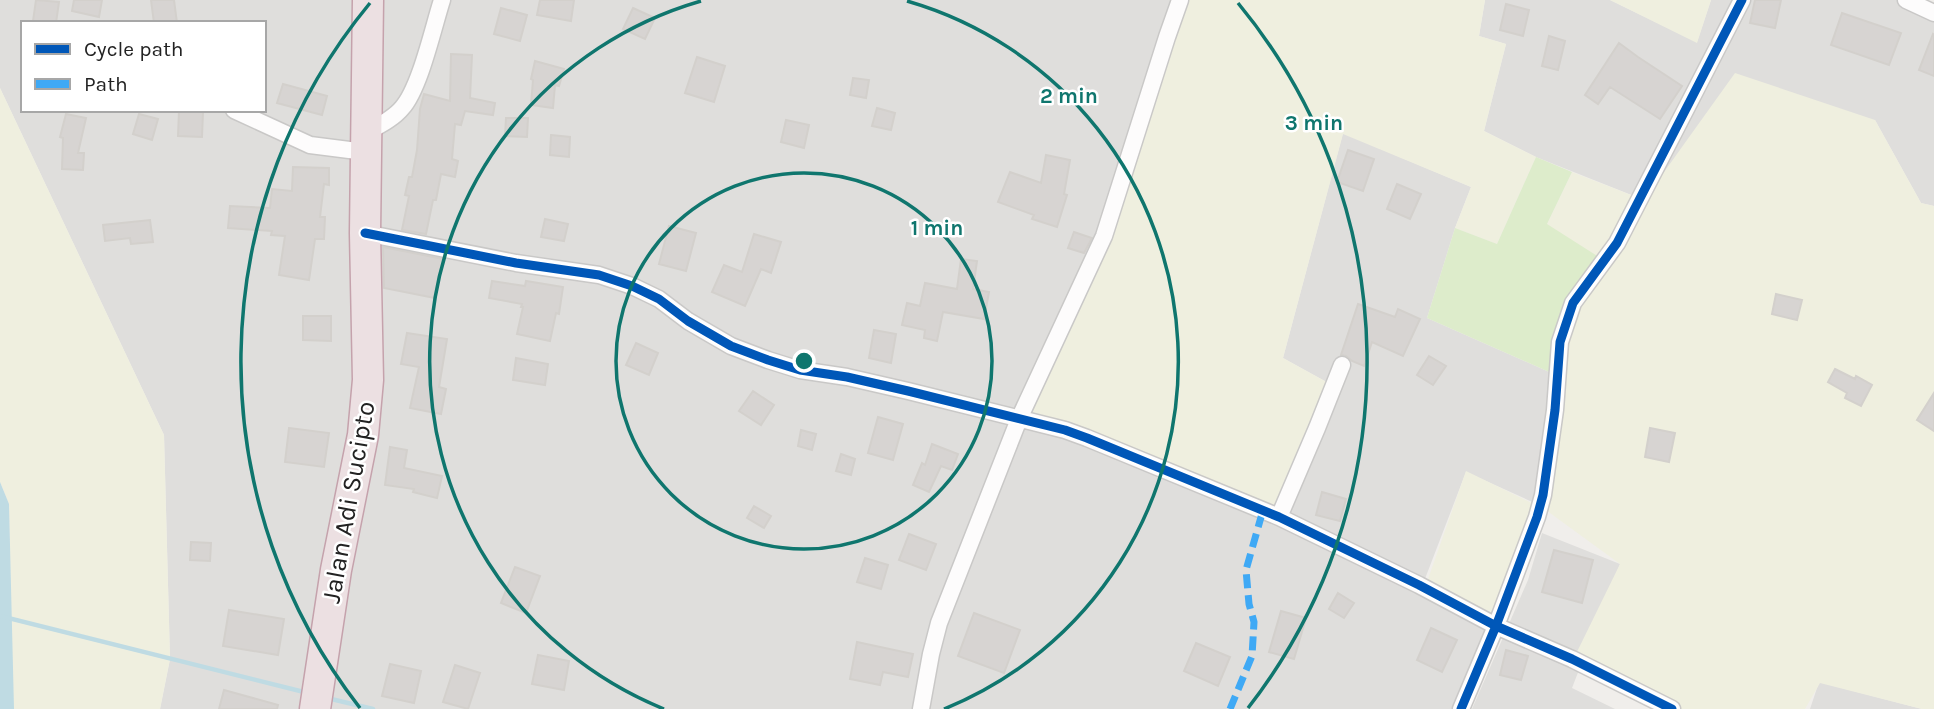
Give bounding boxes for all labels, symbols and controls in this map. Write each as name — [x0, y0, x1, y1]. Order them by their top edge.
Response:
legend — [21, 21, 266, 112]
text: Cycle path — [84, 37, 184, 61]
text: Path — [84, 72, 128, 96]
text: 2 min — [1040, 84, 1098, 108]
text: 3 min — [1285, 111, 1343, 135]
text: 1 min — [911, 216, 963, 240]
centre of rings — [792, 349, 816, 373]
street label: Jalan Adi Sucipto — [315, 399, 381, 605]

